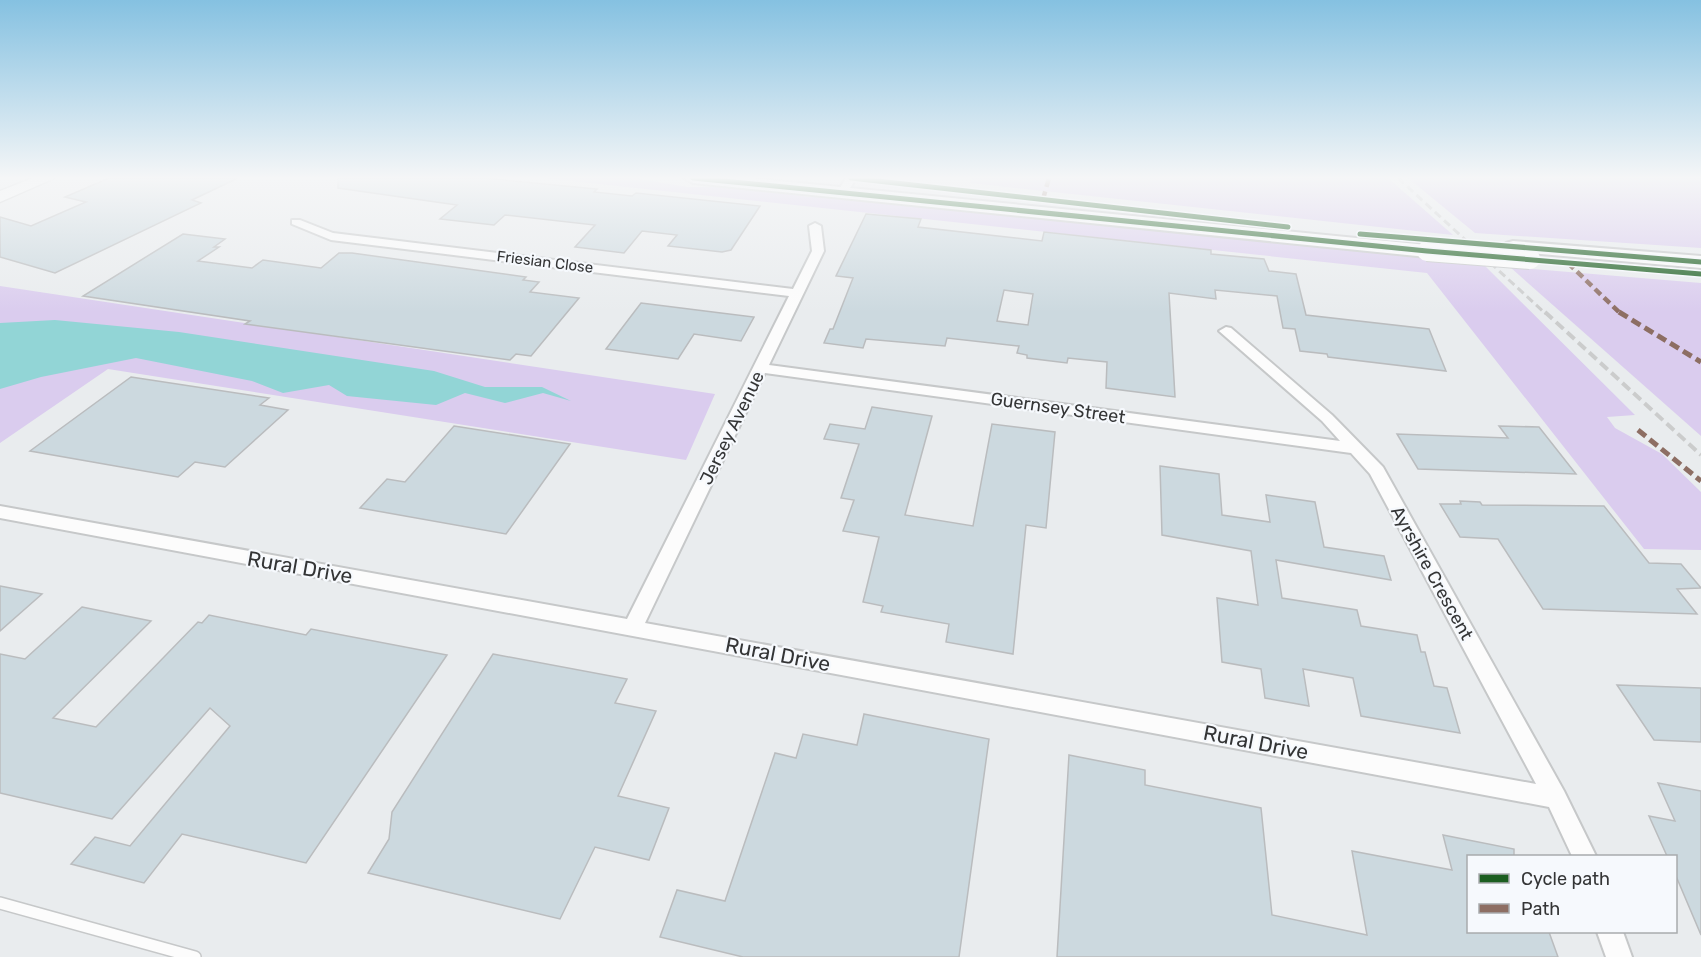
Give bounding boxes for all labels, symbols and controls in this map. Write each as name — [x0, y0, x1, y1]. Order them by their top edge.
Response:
street label: Friesian Close — [496, 247, 594, 277]
street label: Jersey Avenue — [695, 368, 769, 488]
street label: Guernsey Street — [989, 388, 1127, 428]
street label: Ayrshire Crescent — [1386, 502, 1478, 644]
street label: Rural Drive — [245, 545, 355, 589]
street label: Rural Drive — [723, 632, 833, 676]
street label: Rural Drive — [1201, 720, 1311, 764]
legend — [1467, 855, 1677, 933]
text: Cycle path — [1521, 868, 1610, 890]
text: Path — [1521, 898, 1560, 920]

